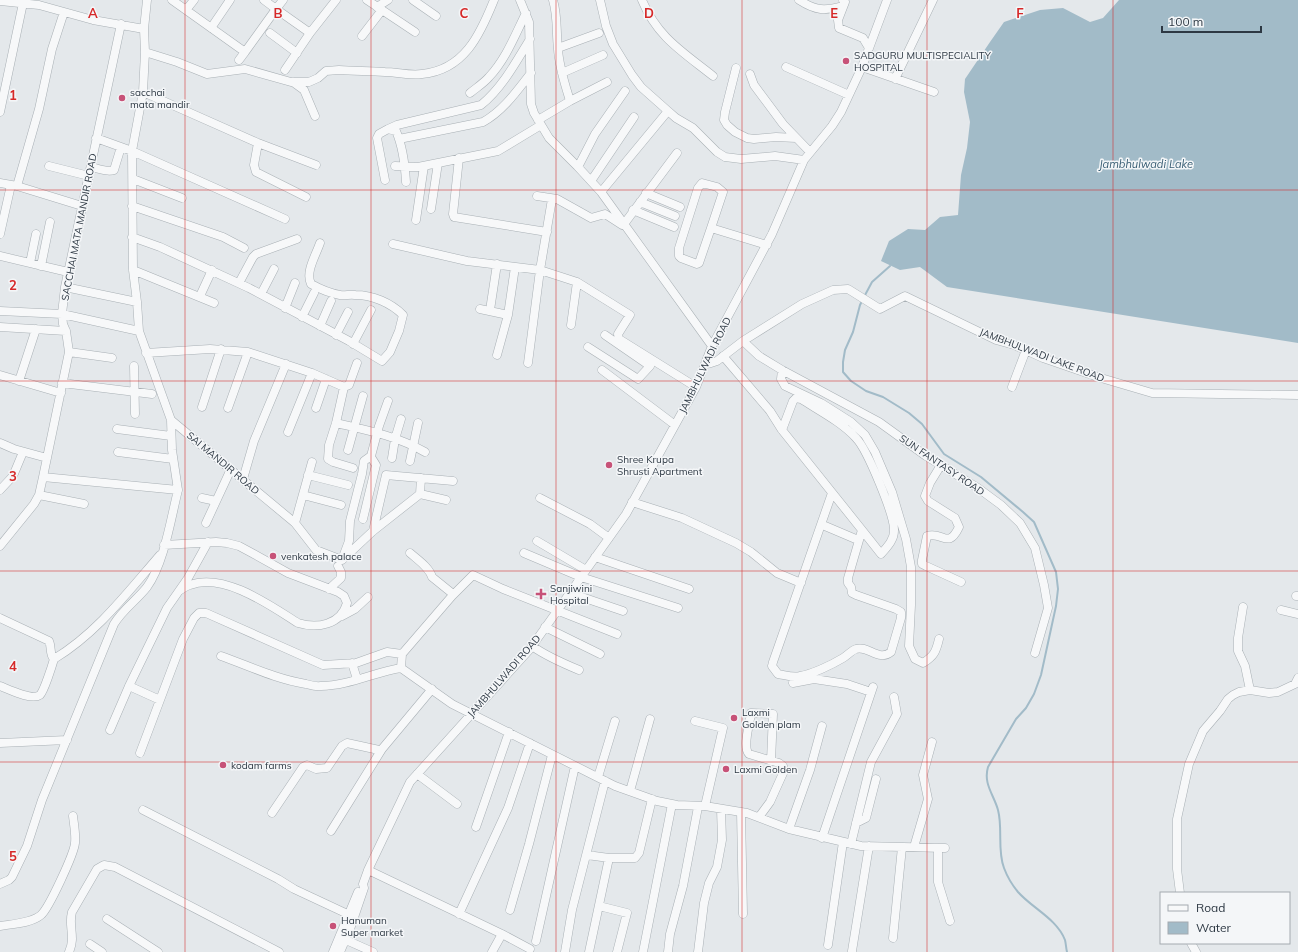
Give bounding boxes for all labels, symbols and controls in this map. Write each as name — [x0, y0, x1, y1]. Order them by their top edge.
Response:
text: A — [88, 5, 98, 21]
text: B — [274, 5, 283, 21]
text: C — [460, 5, 469, 21]
text: D — [644, 5, 654, 21]
text: E — [830, 5, 838, 21]
text: F — [1016, 5, 1024, 21]
scale bar — [1162, 8, 1261, 34]
text: 100 m — [1168, 14, 1203, 29]
place label: SADGURU MULTISPECIALITY HOSPITAL — [854, 49, 992, 74]
marker: SADGURU MULTISPECIALITY HOSPITAL — [841, 56, 851, 66]
place label: sacchai mata mandir — [130, 86, 190, 111]
text: 1 — [9, 87, 17, 103]
marker: sacchai mata mandir — [117, 93, 127, 103]
street label: SACCHAI MATA MANDIR ROAD — [58, 152, 100, 302]
water label: Jambhulwadi Lake — [1098, 157, 1193, 171]
text: 2 — [9, 277, 17, 293]
street label: JAMBHULWADI ROAD — [676, 315, 734, 415]
street label: JAMBHULWADI LAKE ROAD — [978, 325, 1106, 385]
street label: SAI MANDIR ROAD — [184, 429, 262, 497]
street label: SUN FANTASY ROAD — [897, 432, 987, 498]
place label: Shree Krupa Shrusti Apartment — [617, 453, 703, 478]
marker: Shree Krupa Shrusti Apartment — [604, 460, 614, 470]
text: 3 — [9, 468, 17, 484]
place label: venkatesh palace — [281, 550, 362, 563]
marker: venkatesh palace — [268, 551, 278, 561]
place label: Sanjiwini Hospital — [550, 582, 592, 607]
marker: Sanjiwini Hospital — [535, 588, 547, 600]
street label: JAMBHULWADI ROAD — [465, 632, 543, 720]
text: 4 — [9, 658, 17, 674]
place label: Laxmi Golden plam — [742, 706, 801, 731]
marker: Laxmi Golden plam — [729, 713, 739, 723]
place label: kodam farms — [231, 759, 292, 772]
marker: kodam farms — [218, 760, 228, 770]
place label: Laxmi Golden — [734, 763, 797, 776]
marker: Laxmi Golden — [721, 764, 731, 774]
text: 5 — [9, 848, 17, 864]
legend — [1160, 892, 1290, 944]
text: Road — [1196, 900, 1225, 915]
place label: Hanuman Super market — [341, 914, 404, 939]
text: Water — [1196, 920, 1232, 935]
marker: Hanuman Super market — [328, 921, 338, 931]

